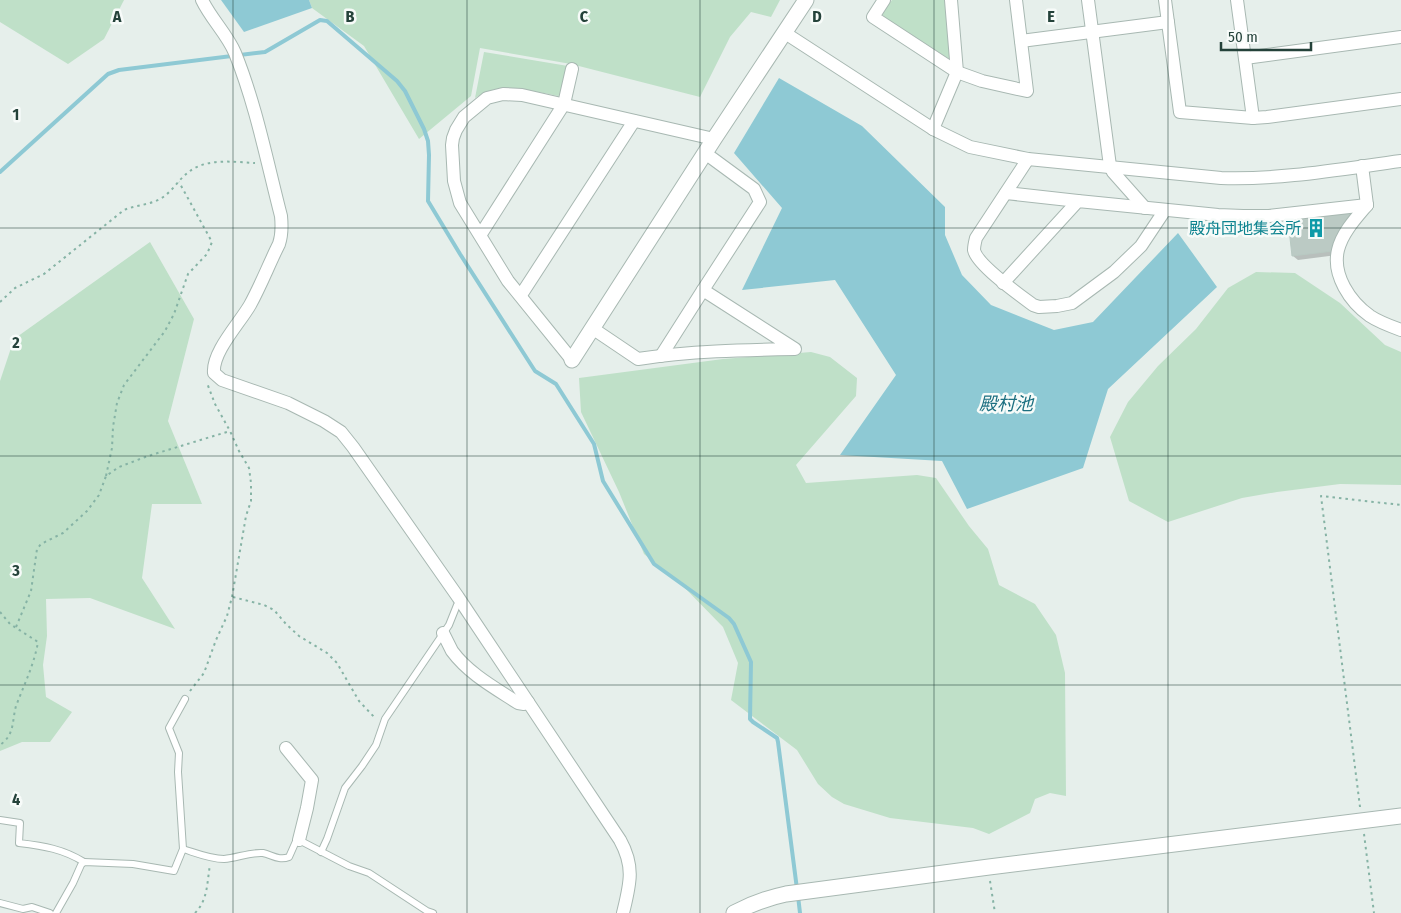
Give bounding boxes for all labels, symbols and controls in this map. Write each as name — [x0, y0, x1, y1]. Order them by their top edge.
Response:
text: A — [112, 7, 122, 26]
text: B — [346, 7, 355, 26]
text: C — [580, 7, 589, 26]
text: D — [812, 7, 822, 26]
text: E — [1047, 7, 1055, 26]
scale bar — [1221, 20, 1311, 52]
text: 50 m — [1228, 28, 1258, 46]
text: 1 — [13, 105, 19, 124]
building icon: 殿舟団地集会所 — [1305, 217, 1327, 239]
place label: 殿舟団地集会所 — [1189, 219, 1301, 238]
text: 2 — [11, 333, 20, 352]
water label: 殿村池 — [979, 393, 1035, 415]
text: 3 — [11, 561, 20, 580]
text: 4 — [12, 790, 20, 809]

